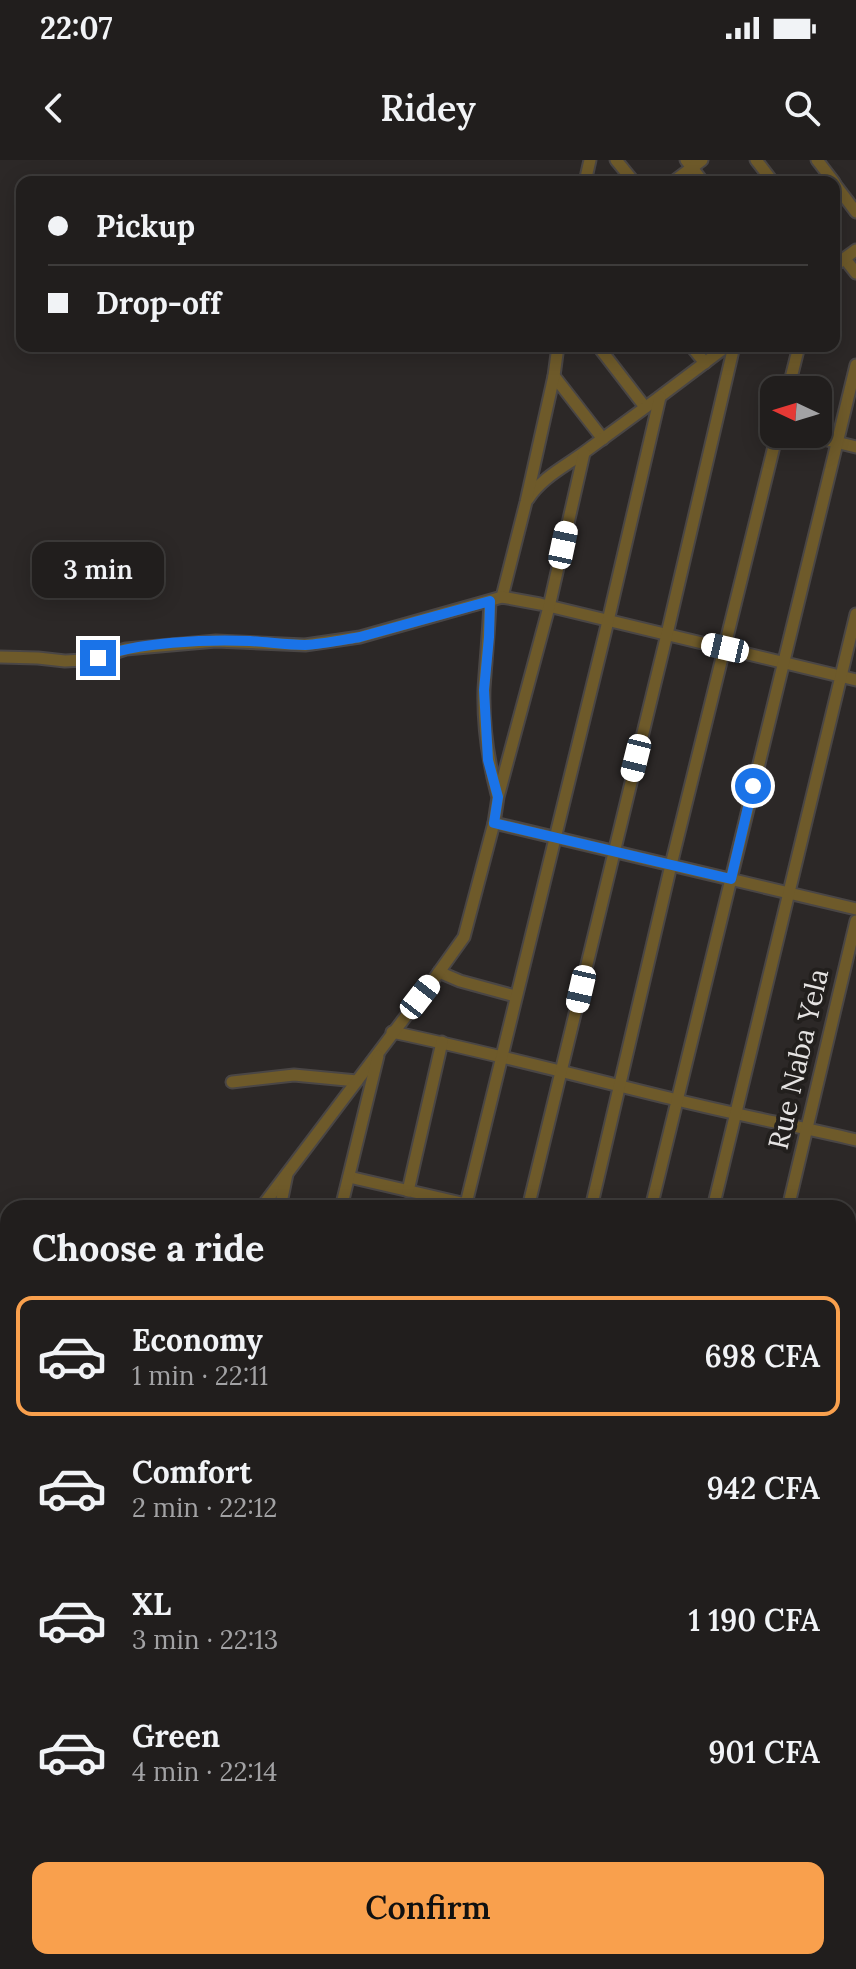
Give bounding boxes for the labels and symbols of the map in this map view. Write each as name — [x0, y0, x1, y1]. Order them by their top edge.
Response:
north arrow — [760, 376, 832, 448]
car — [546, 519, 580, 571]
callout: 3 min — [32, 542, 164, 598]
car — [699, 631, 751, 665]
route end — [80, 640, 116, 676]
car — [619, 732, 653, 784]
route start — [735, 768, 771, 804]
car — [564, 963, 598, 1015]
street label: Rue Naba Yela — [760, 965, 836, 1153]
car — [396, 971, 444, 1023]

